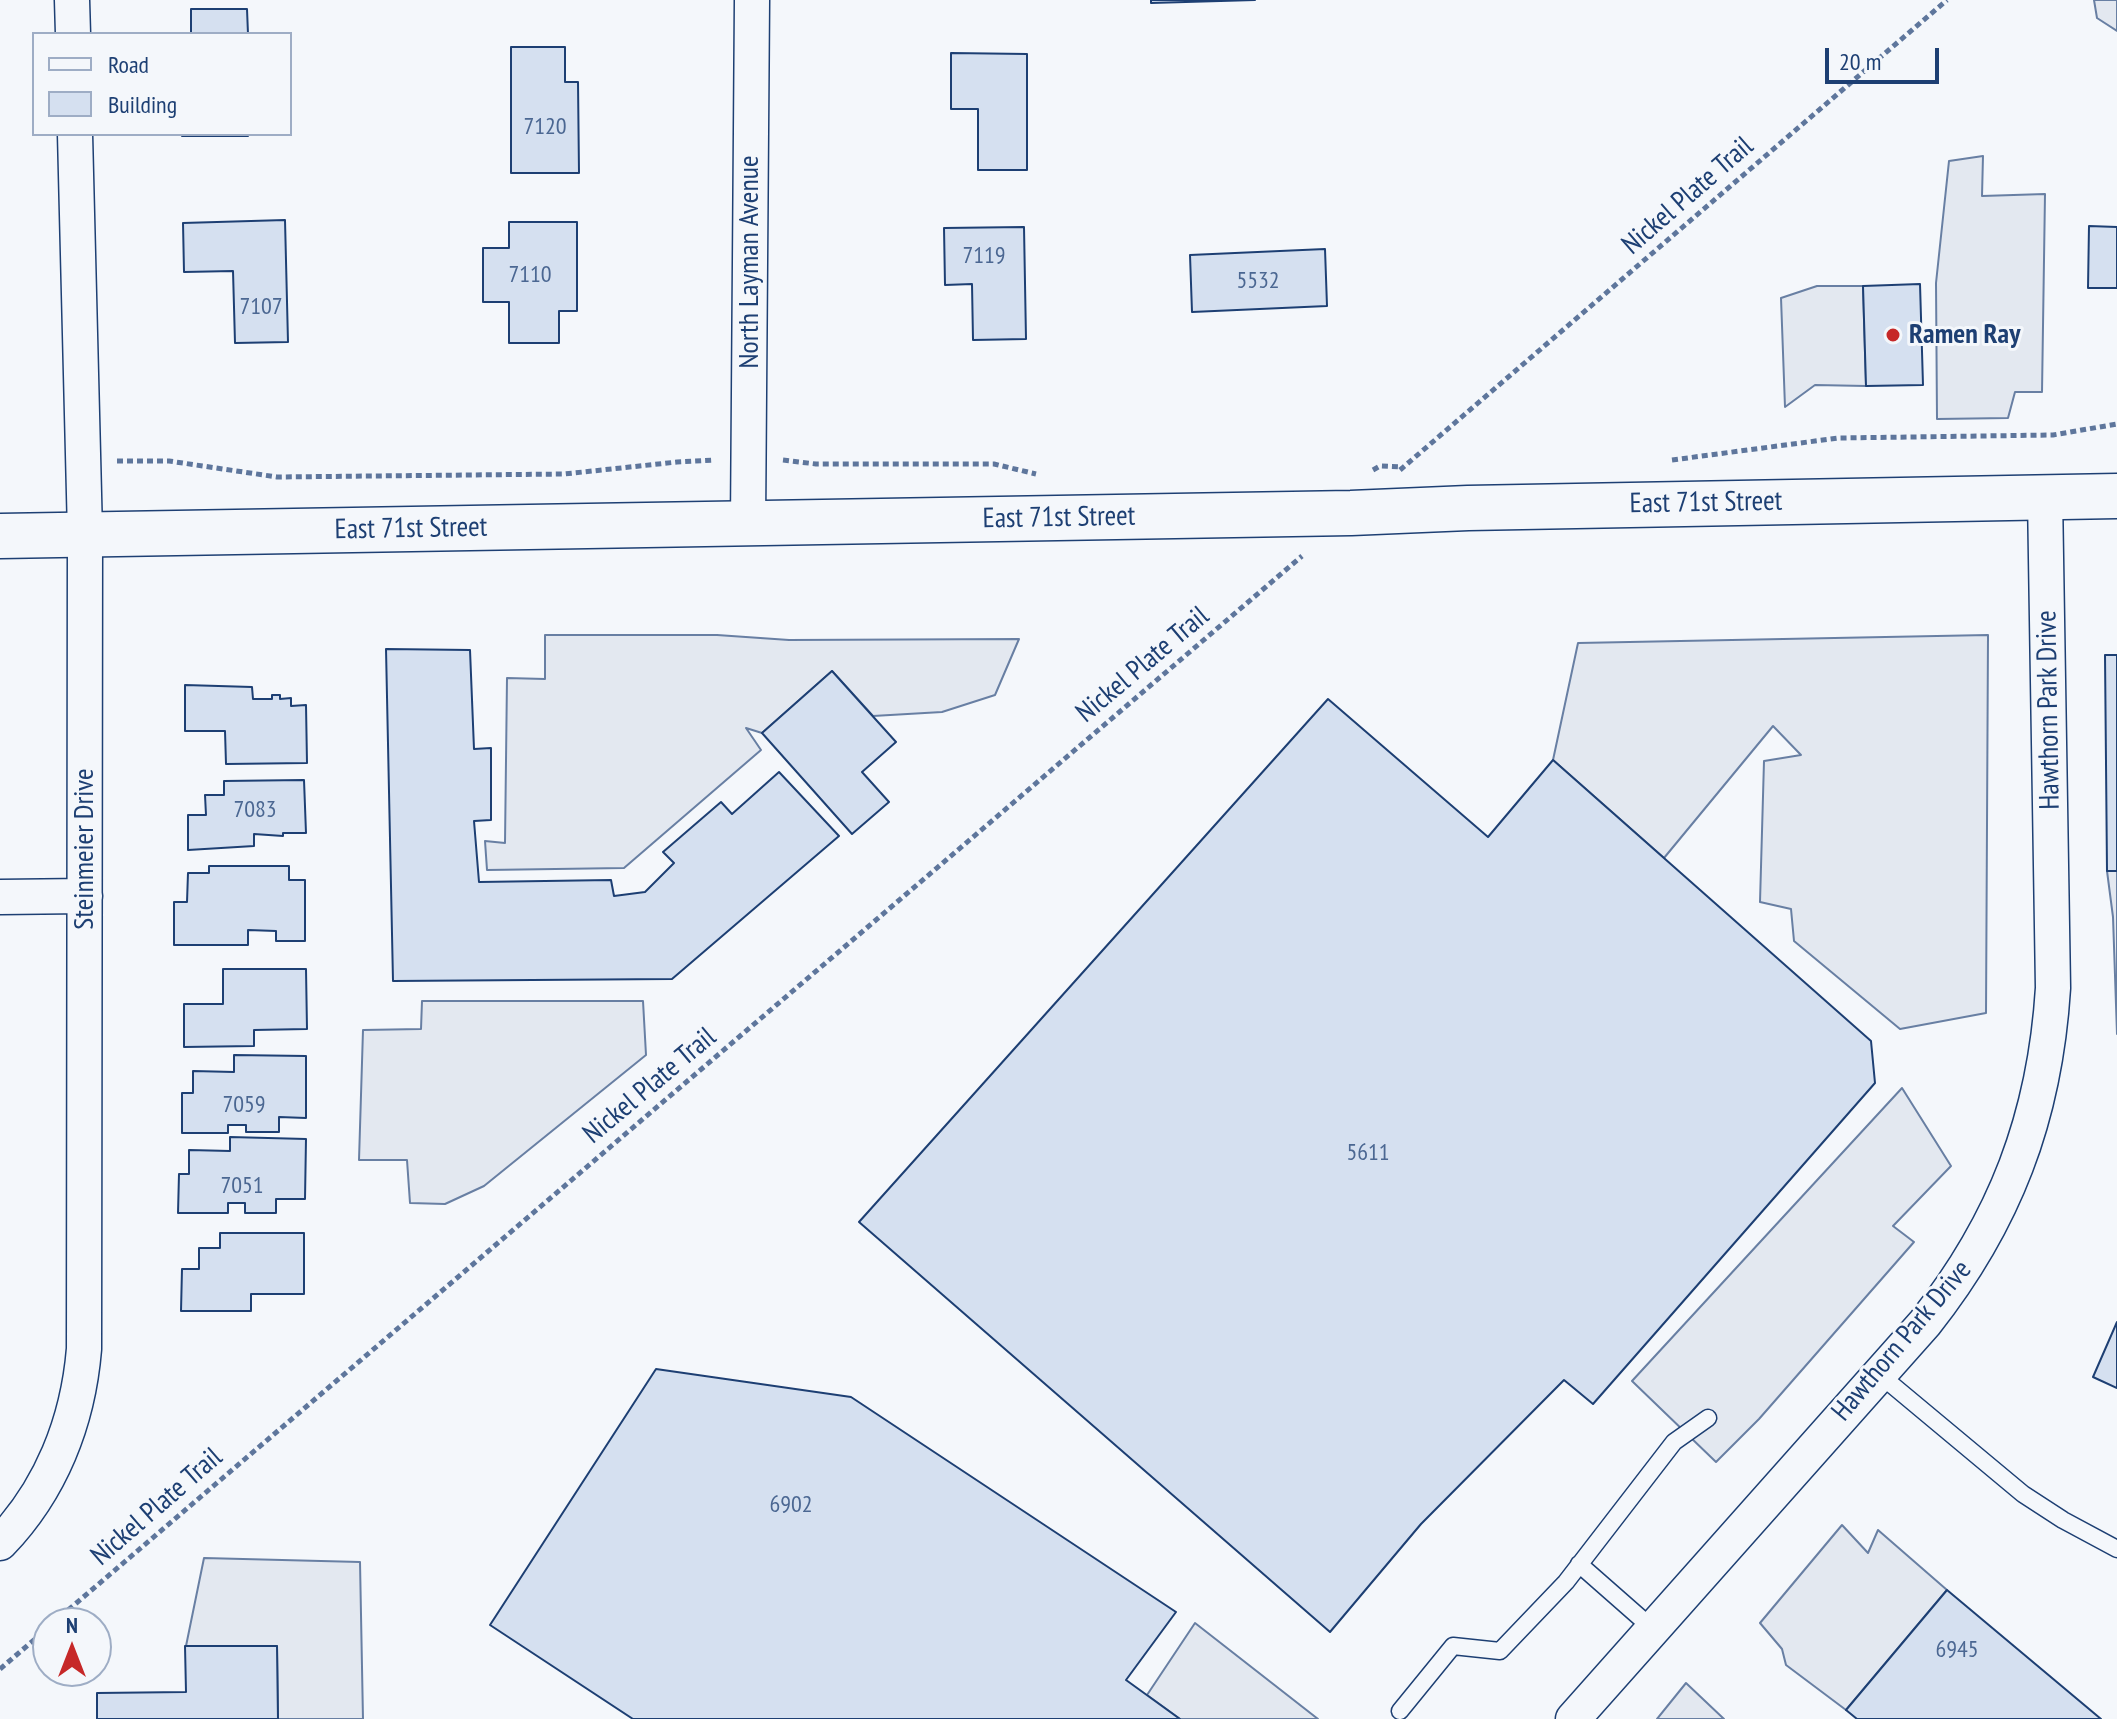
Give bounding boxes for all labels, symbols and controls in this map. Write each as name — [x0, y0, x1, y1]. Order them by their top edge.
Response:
legend — [32, 32, 292, 136]
scale bar — [1829, 32, 1943, 82]
text: 20 m — [1839, 46, 1881, 77]
text: Road — [108, 49, 149, 80]
text: Building — [108, 89, 177, 120]
house number: 7120 — [523, 113, 567, 141]
street label: Nickel Plate Trail — [1616, 130, 1760, 262]
street label: North Layman Avenue — [733, 156, 767, 368]
house number: 7119 — [962, 242, 1006, 270]
house number: 7110 — [508, 261, 552, 289]
house number: 5532 — [1236, 267, 1280, 295]
house number: 7107 — [239, 293, 283, 321]
place label: Ramen Ray — [1909, 318, 2020, 352]
marker: Ramen Ray — [1884, 326, 1902, 344]
street label: East 71st Street — [1629, 485, 1783, 521]
street label: East 71st Street — [982, 500, 1136, 536]
street label: East 71st Street — [334, 511, 488, 547]
street label: Nickel Plate Trail — [1070, 600, 1216, 730]
street label: Hawthorn Park Drive — [2030, 610, 2068, 810]
street label: Steinmeier Drive — [68, 768, 102, 930]
house number: 7083 — [233, 796, 277, 824]
street label: Nickel Plate Trail — [577, 1021, 723, 1151]
house number: 7059 — [222, 1091, 266, 1119]
house number: 5611 — [1346, 1139, 1390, 1167]
house number: 7051 — [220, 1172, 264, 1200]
street label: Hawthorn Park Drive — [1825, 1254, 1979, 1428]
street label: Nickel Plate Trail — [85, 1441, 229, 1573]
house number: 6902 — [769, 1491, 813, 1519]
north arrow — [32, 1607, 112, 1687]
text: N — [66, 1611, 78, 1639]
house number: 6945 — [1935, 1636, 1979, 1664]

